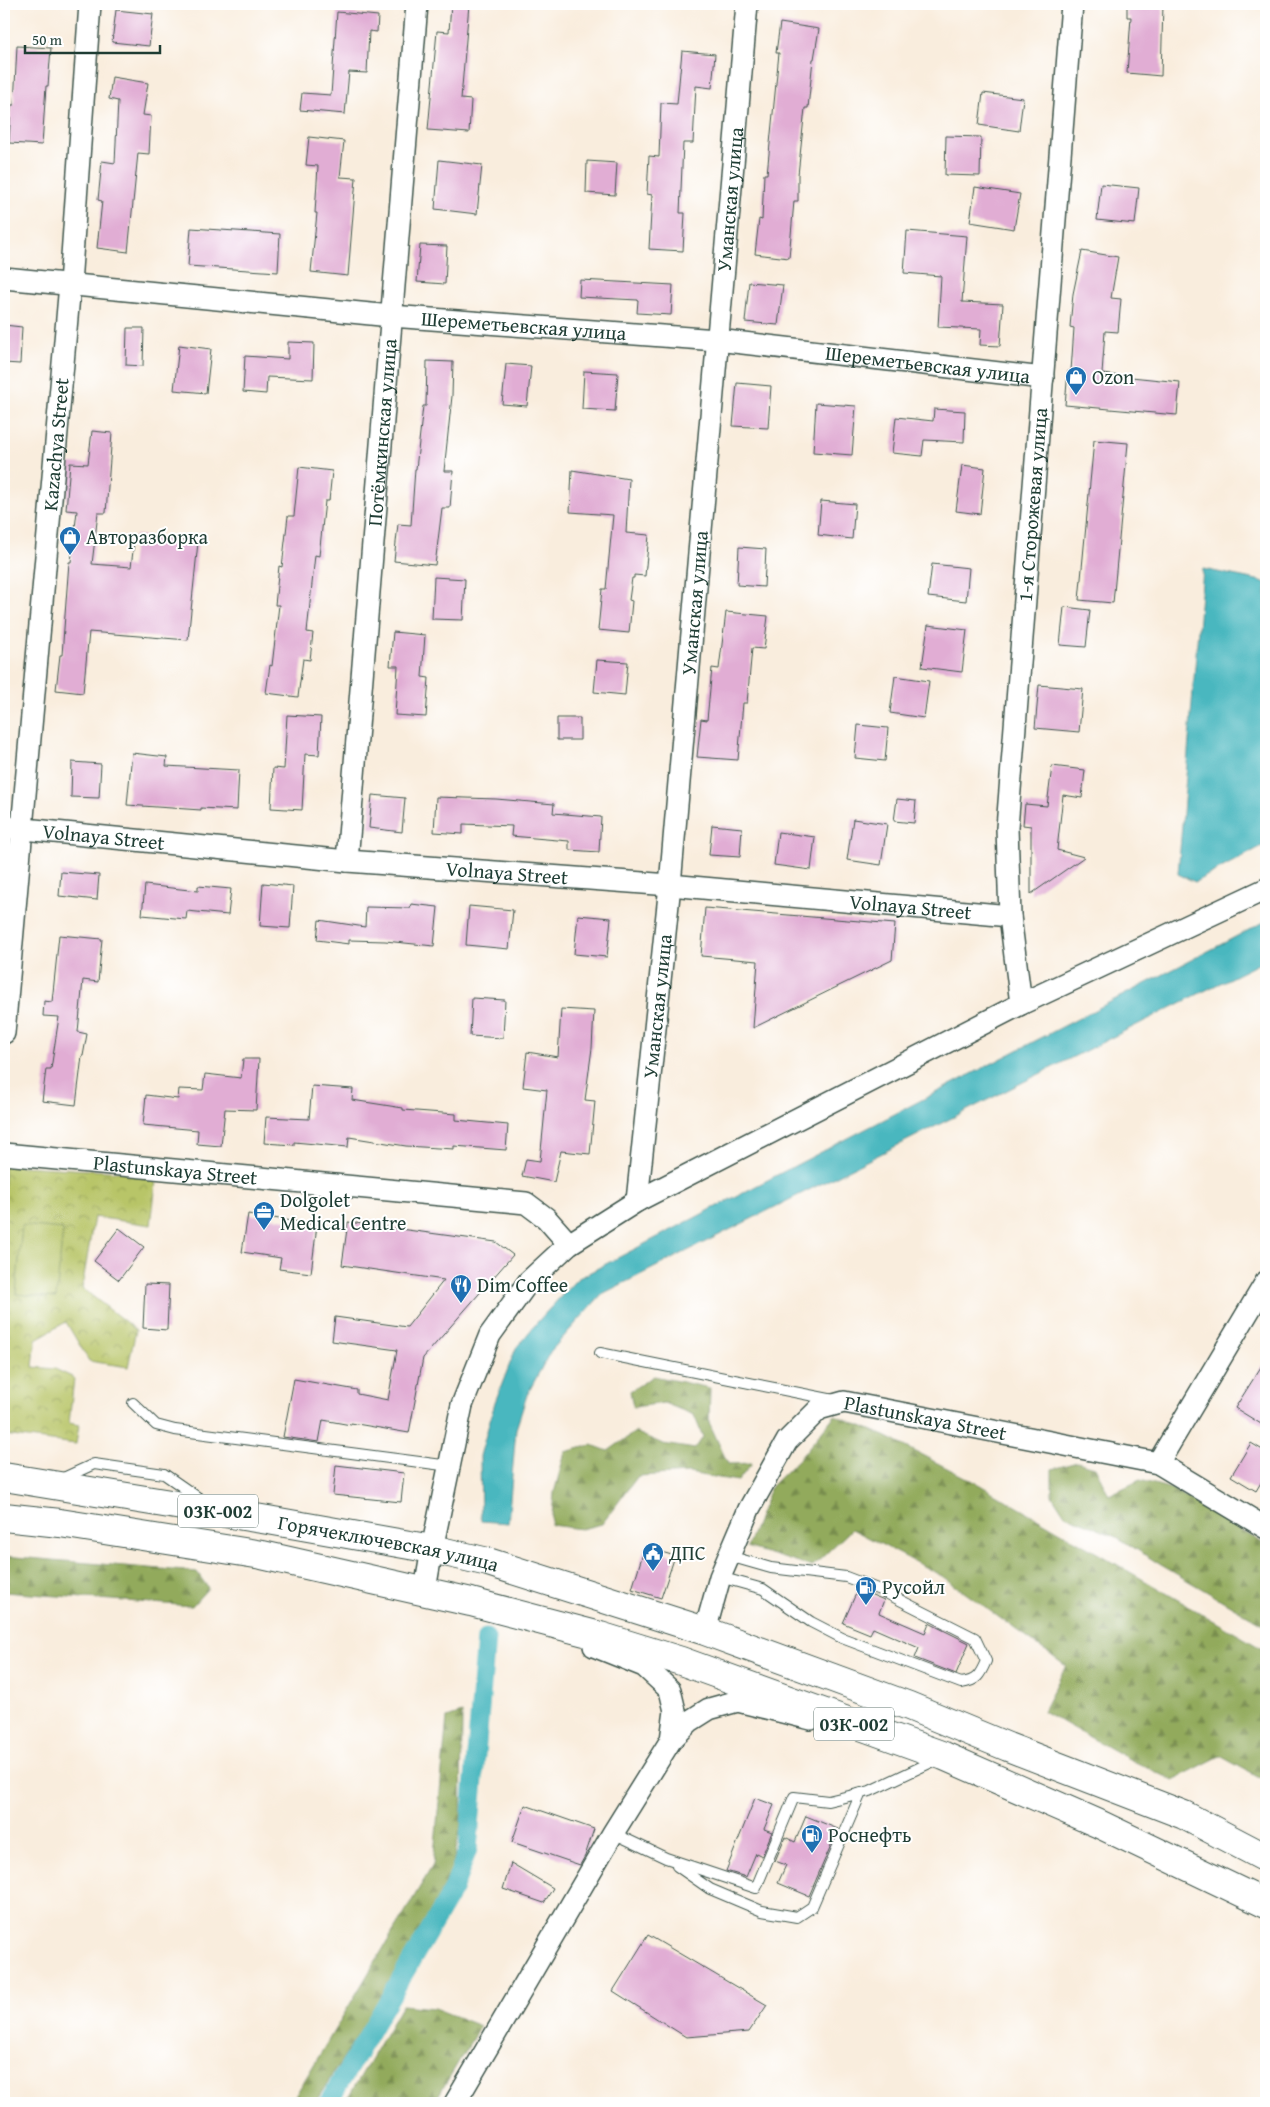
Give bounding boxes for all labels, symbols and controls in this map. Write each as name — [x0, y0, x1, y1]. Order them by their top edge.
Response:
scale bar — [25, 22, 160, 54]
text: 50 m — [32, 29, 63, 50]
street label: Уманская улица — [709, 125, 750, 273]
street label: Шереметьевская улица — [420, 303, 628, 347]
street label: Потёмкинская улица — [359, 337, 404, 527]
street label: Шереметьевская улица — [824, 338, 1032, 390]
place label: Ozon — [1092, 362, 1134, 391]
shop icon: Ozon — [1064, 365, 1088, 396]
street label: Kazachya Street — [35, 376, 76, 512]
street label: 1-я Сторожевая улица — [1010, 406, 1054, 603]
place label: Авторазборка — [86, 522, 208, 551]
shop icon: Авторазборка — [58, 525, 82, 556]
street label: Уманская улица — [673, 529, 715, 676]
street label: Volnaya Street — [41, 816, 166, 857]
street label: Volnaya Street — [445, 853, 569, 891]
street label: Volnaya Street — [848, 886, 973, 926]
street label: Уманская улица — [635, 932, 679, 1080]
street label: Plastunskaya Street — [92, 1147, 259, 1192]
place label: Dolgolet Medical Centre — [280, 1185, 406, 1237]
office icon: Dolgolet Medical Centre — [252, 1200, 276, 1231]
place label: Dim Coffee — [477, 1270, 568, 1299]
restaurant icon: Dim Coffee — [449, 1273, 473, 1304]
street label: Plastunskaya Street — [842, 1387, 1009, 1447]
road number: 03К-002 — [178, 1494, 258, 1528]
street label: Горячеключевская улица — [276, 1507, 503, 1579]
place label: ДПС — [668, 1538, 706, 1567]
public building icon: ДПС — [641, 1541, 665, 1572]
place label: Русойл — [882, 1572, 945, 1601]
fuel station icon: Русойл — [854, 1575, 878, 1606]
road number: 03К-002 — [814, 1708, 894, 1740]
place label: Роснефть — [828, 1820, 911, 1849]
fuel station icon: Роснефть — [800, 1823, 824, 1854]

